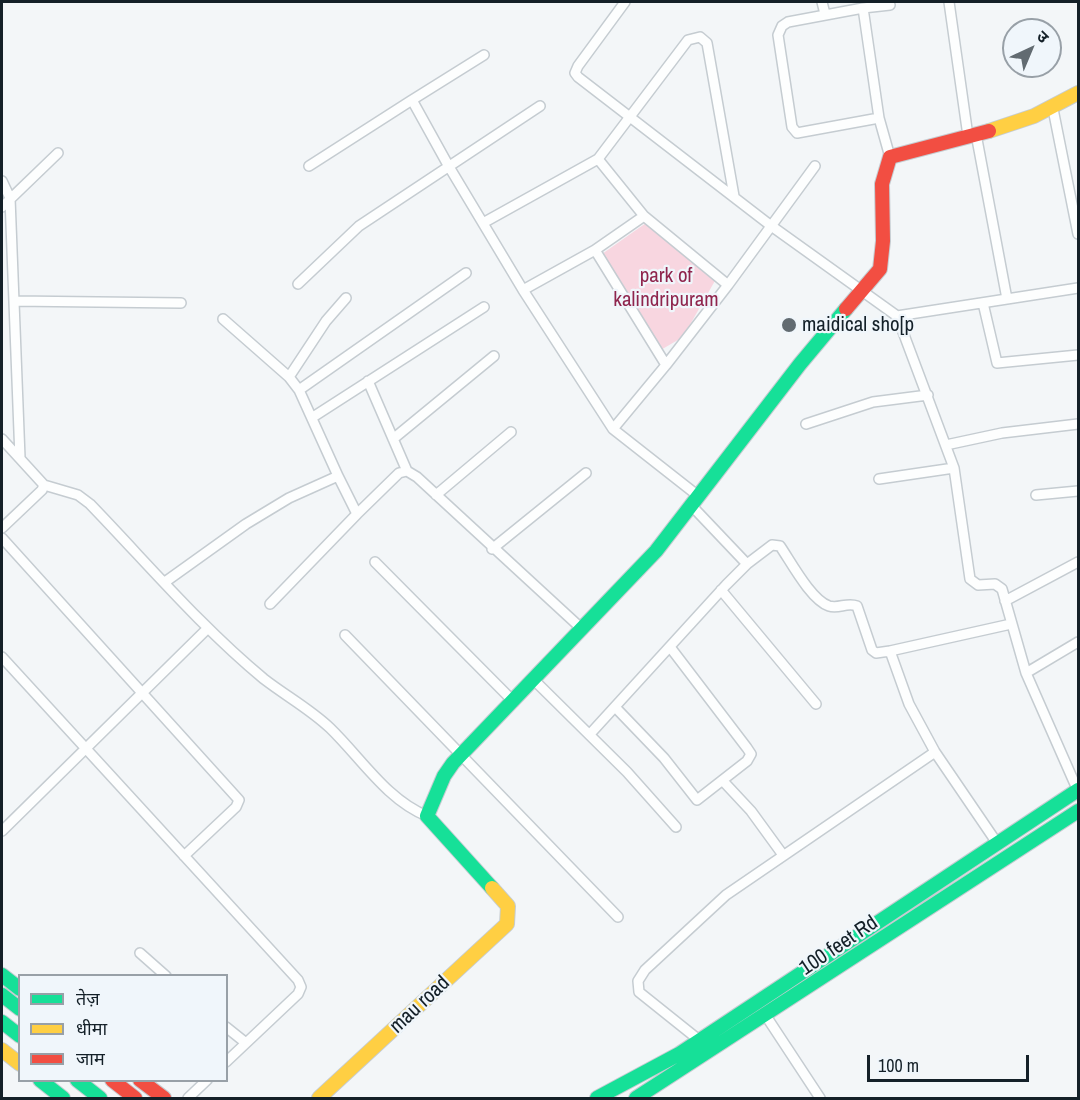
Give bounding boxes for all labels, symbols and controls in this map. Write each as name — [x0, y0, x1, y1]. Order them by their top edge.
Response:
north arrow — [1002, 18, 1062, 78]
text: उ — [1032, 25, 1054, 48]
park label: park of kalindripuram — [613, 263, 719, 313]
place label: maidical sho[p — [802, 312, 914, 338]
marker: maidical sho[p — [780, 316, 798, 334]
street label: 100 feet Rd — [795, 911, 883, 981]
street label: mau road — [385, 971, 455, 1039]
legend — [18, 974, 228, 1082]
text: तेज़ — [76, 986, 100, 1011]
text: धीमा — [76, 1016, 107, 1041]
scale bar — [870, 1043, 1032, 1081]
text: जाम — [76, 1046, 105, 1071]
text: 100 m — [878, 1053, 919, 1078]

